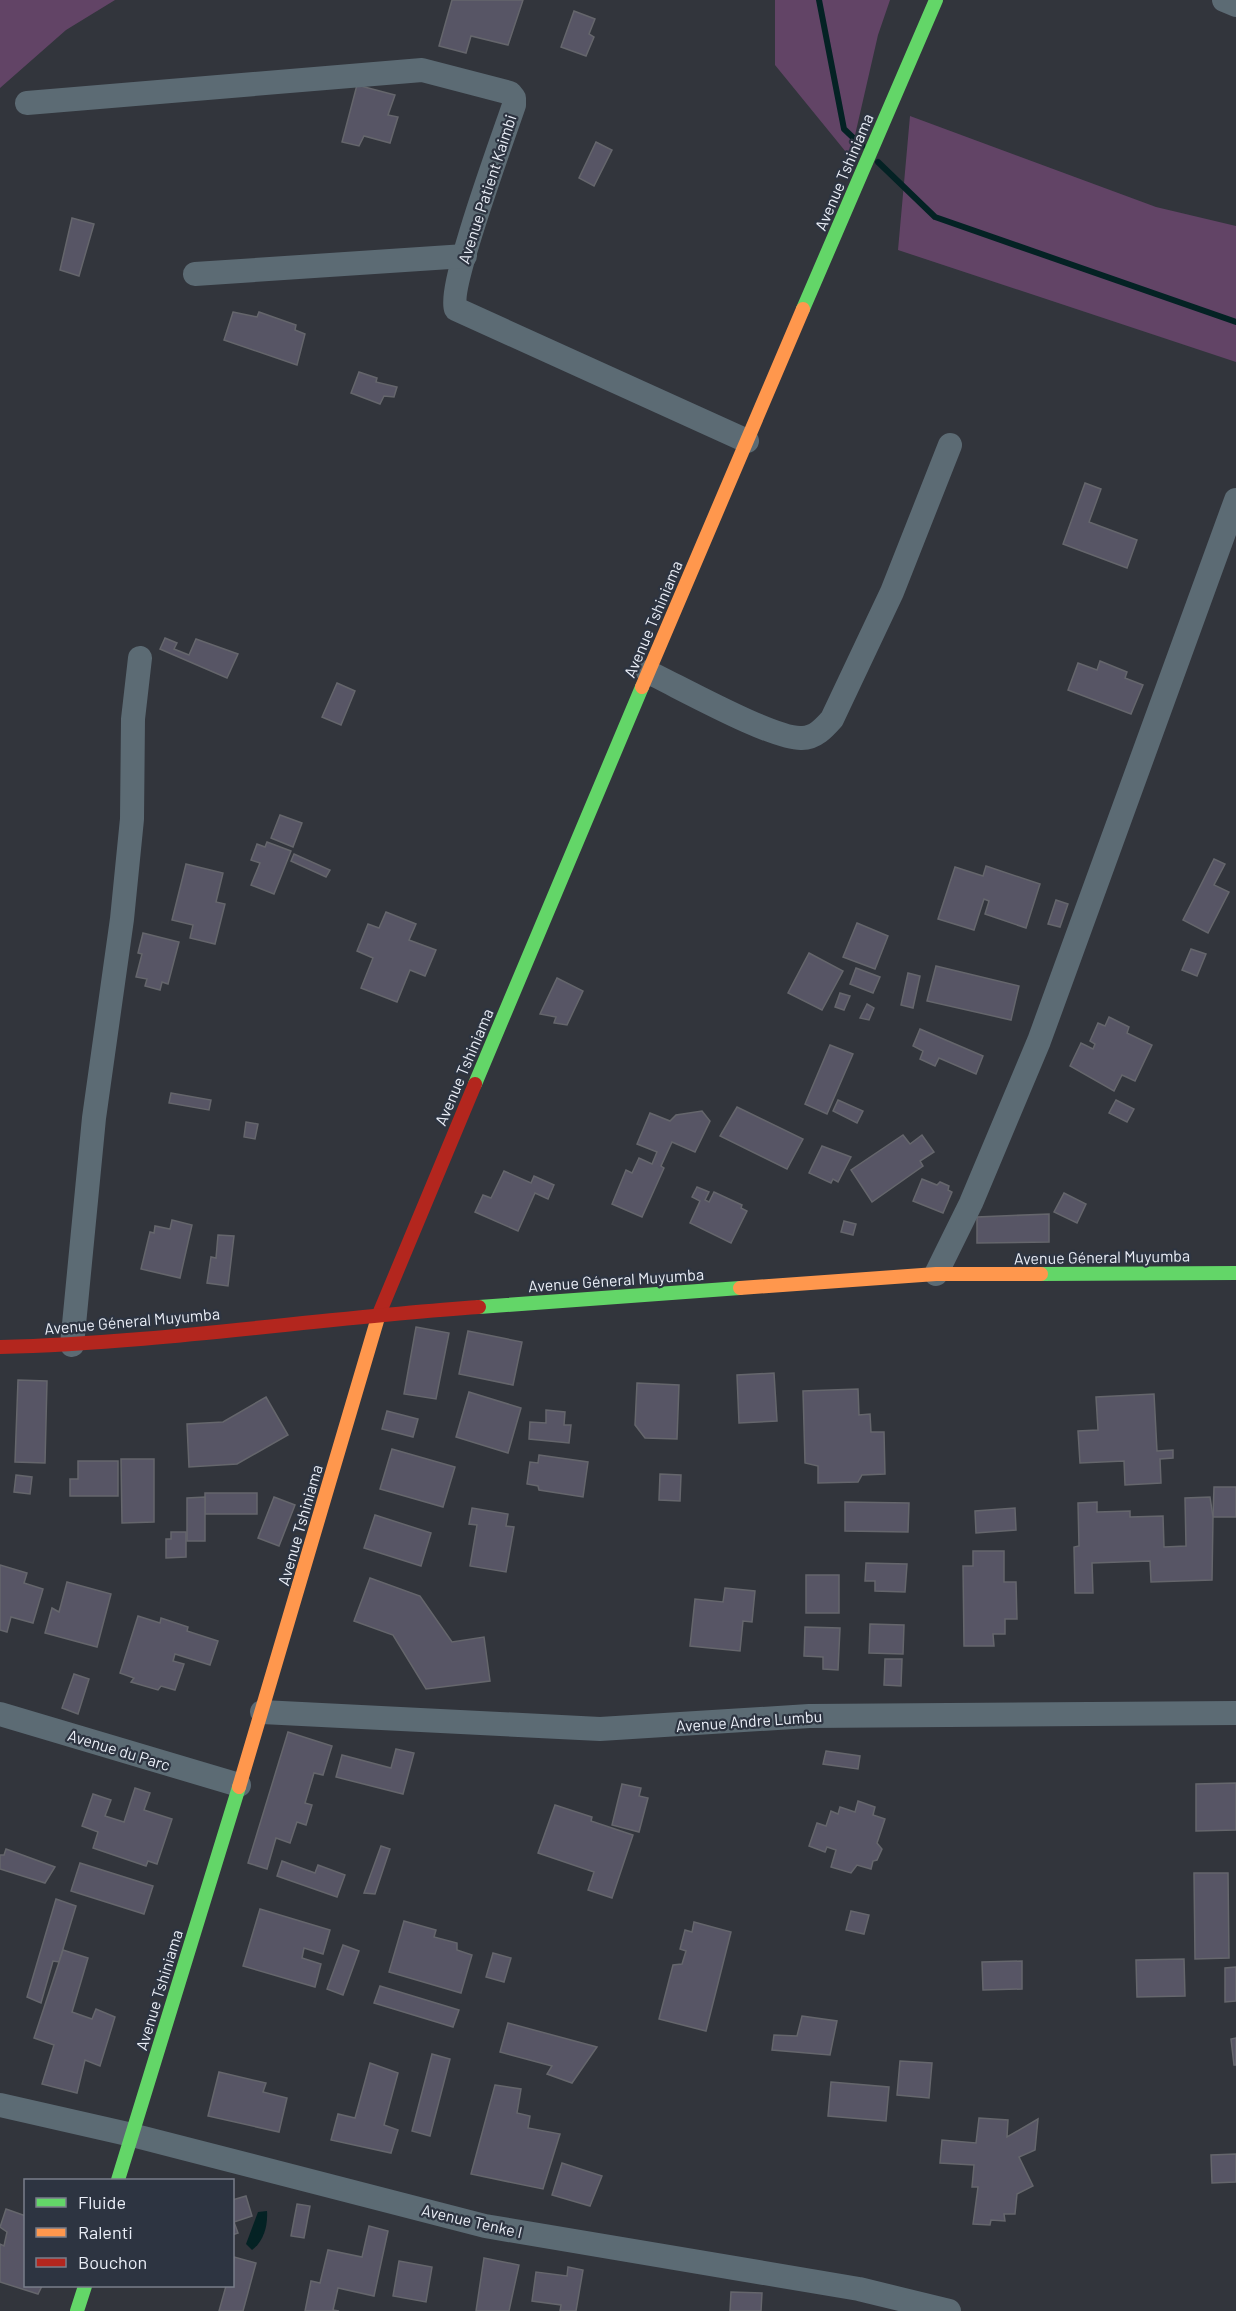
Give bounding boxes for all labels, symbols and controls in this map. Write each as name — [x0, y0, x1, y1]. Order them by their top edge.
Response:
street label: Avenue Tshiniama — [810, 111, 877, 233]
street label: Avenue Patient Kaimbi — [453, 112, 520, 266]
street label: Avenue Tshiniama — [619, 558, 686, 680]
street label: Avenue Tshiniama — [430, 1006, 497, 1128]
street label: Avenue Géneral Muyumba — [1014, 1245, 1190, 1268]
street label: Avenue Géneral Muyumba — [527, 1264, 705, 1295]
street label: Avenue Géneral Muyumba — [43, 1303, 221, 1338]
street label: Avenue Tshiniama — [273, 1462, 326, 1588]
street label: Avenue Andre Lumbu — [675, 1706, 823, 1735]
street label: Avenue du Parc — [66, 1725, 173, 1774]
street label: Avenue Tshiniama — [131, 1927, 186, 2052]
legend — [24, 2179, 234, 2287]
text: Fluide — [78, 2191, 126, 2213]
street label: Avenue Tenke I — [420, 2200, 524, 2241]
text: Ralenti — [78, 2221, 133, 2243]
text: Bouchon — [78, 2251, 147, 2273]

